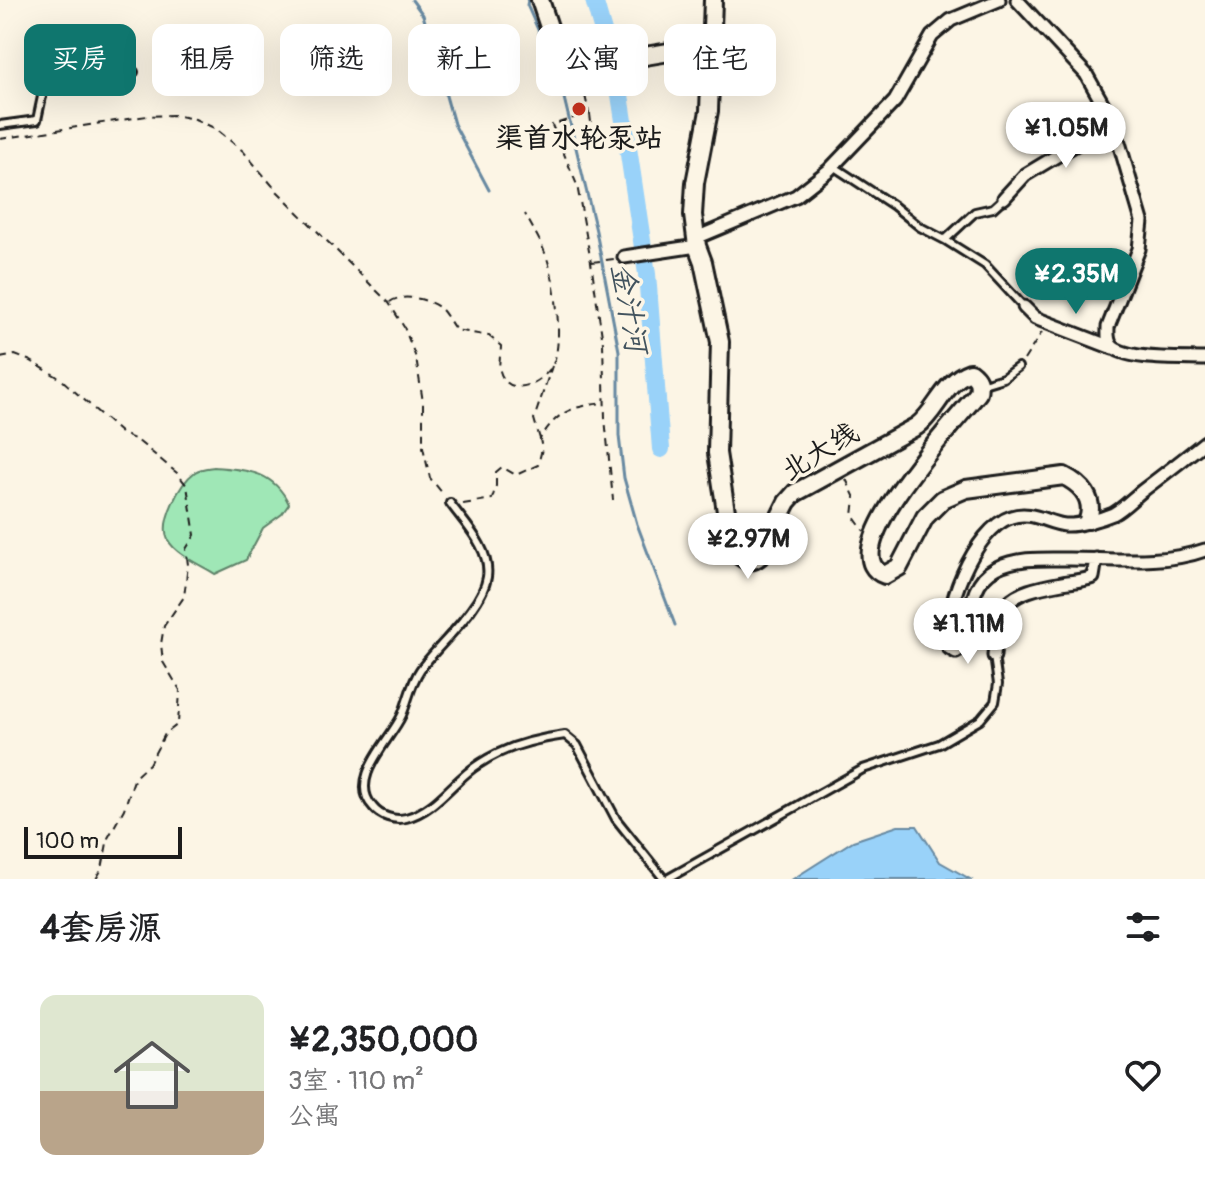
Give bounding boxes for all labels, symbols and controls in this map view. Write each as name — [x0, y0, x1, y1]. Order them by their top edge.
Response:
chip: 买房 — [24, 24, 136, 96]
chip: 租房 — [152, 24, 264, 96]
chip: 筛选 — [280, 24, 392, 96]
chip: 新上 — [408, 24, 520, 96]
chip: 公寓 — [536, 24, 648, 96]
chip: 住宅 — [664, 24, 776, 96]
marker: 渠首水轮泵站 — [570, 100, 588, 118]
pin: ¥1.05M — [1001, 102, 1131, 170]
text: ¥1.05M — [1024, 112, 1108, 144]
place label: 渠首水轮泵站 — [495, 121, 663, 156]
pin: ¥2.35M — [1011, 248, 1141, 316]
text: ¥2.35M — [1033, 258, 1119, 290]
water label: 金汁河 — [603, 260, 656, 360]
street label: 北大线 — [775, 415, 865, 489]
pin: ¥2.97M — [683, 513, 813, 581]
text: ¥2.97M — [706, 523, 790, 555]
pin: ¥1.11M — [903, 598, 1033, 666]
text: ¥1.11M — [932, 608, 1004, 640]
scale bar — [24, 823, 182, 859]
text: 100 m — [36, 827, 99, 855]
icon: filters — [1121, 905, 1165, 949]
text: 4套房源 — [40, 907, 162, 950]
text: ¥2,350,000 — [288, 1019, 478, 1062]
icon: home — [104, 1027, 200, 1123]
icon: heart — [1121, 1053, 1165, 1097]
text: 3室 · 110 m² — [288, 1065, 424, 1097]
text: 公寓 — [288, 1100, 340, 1132]

